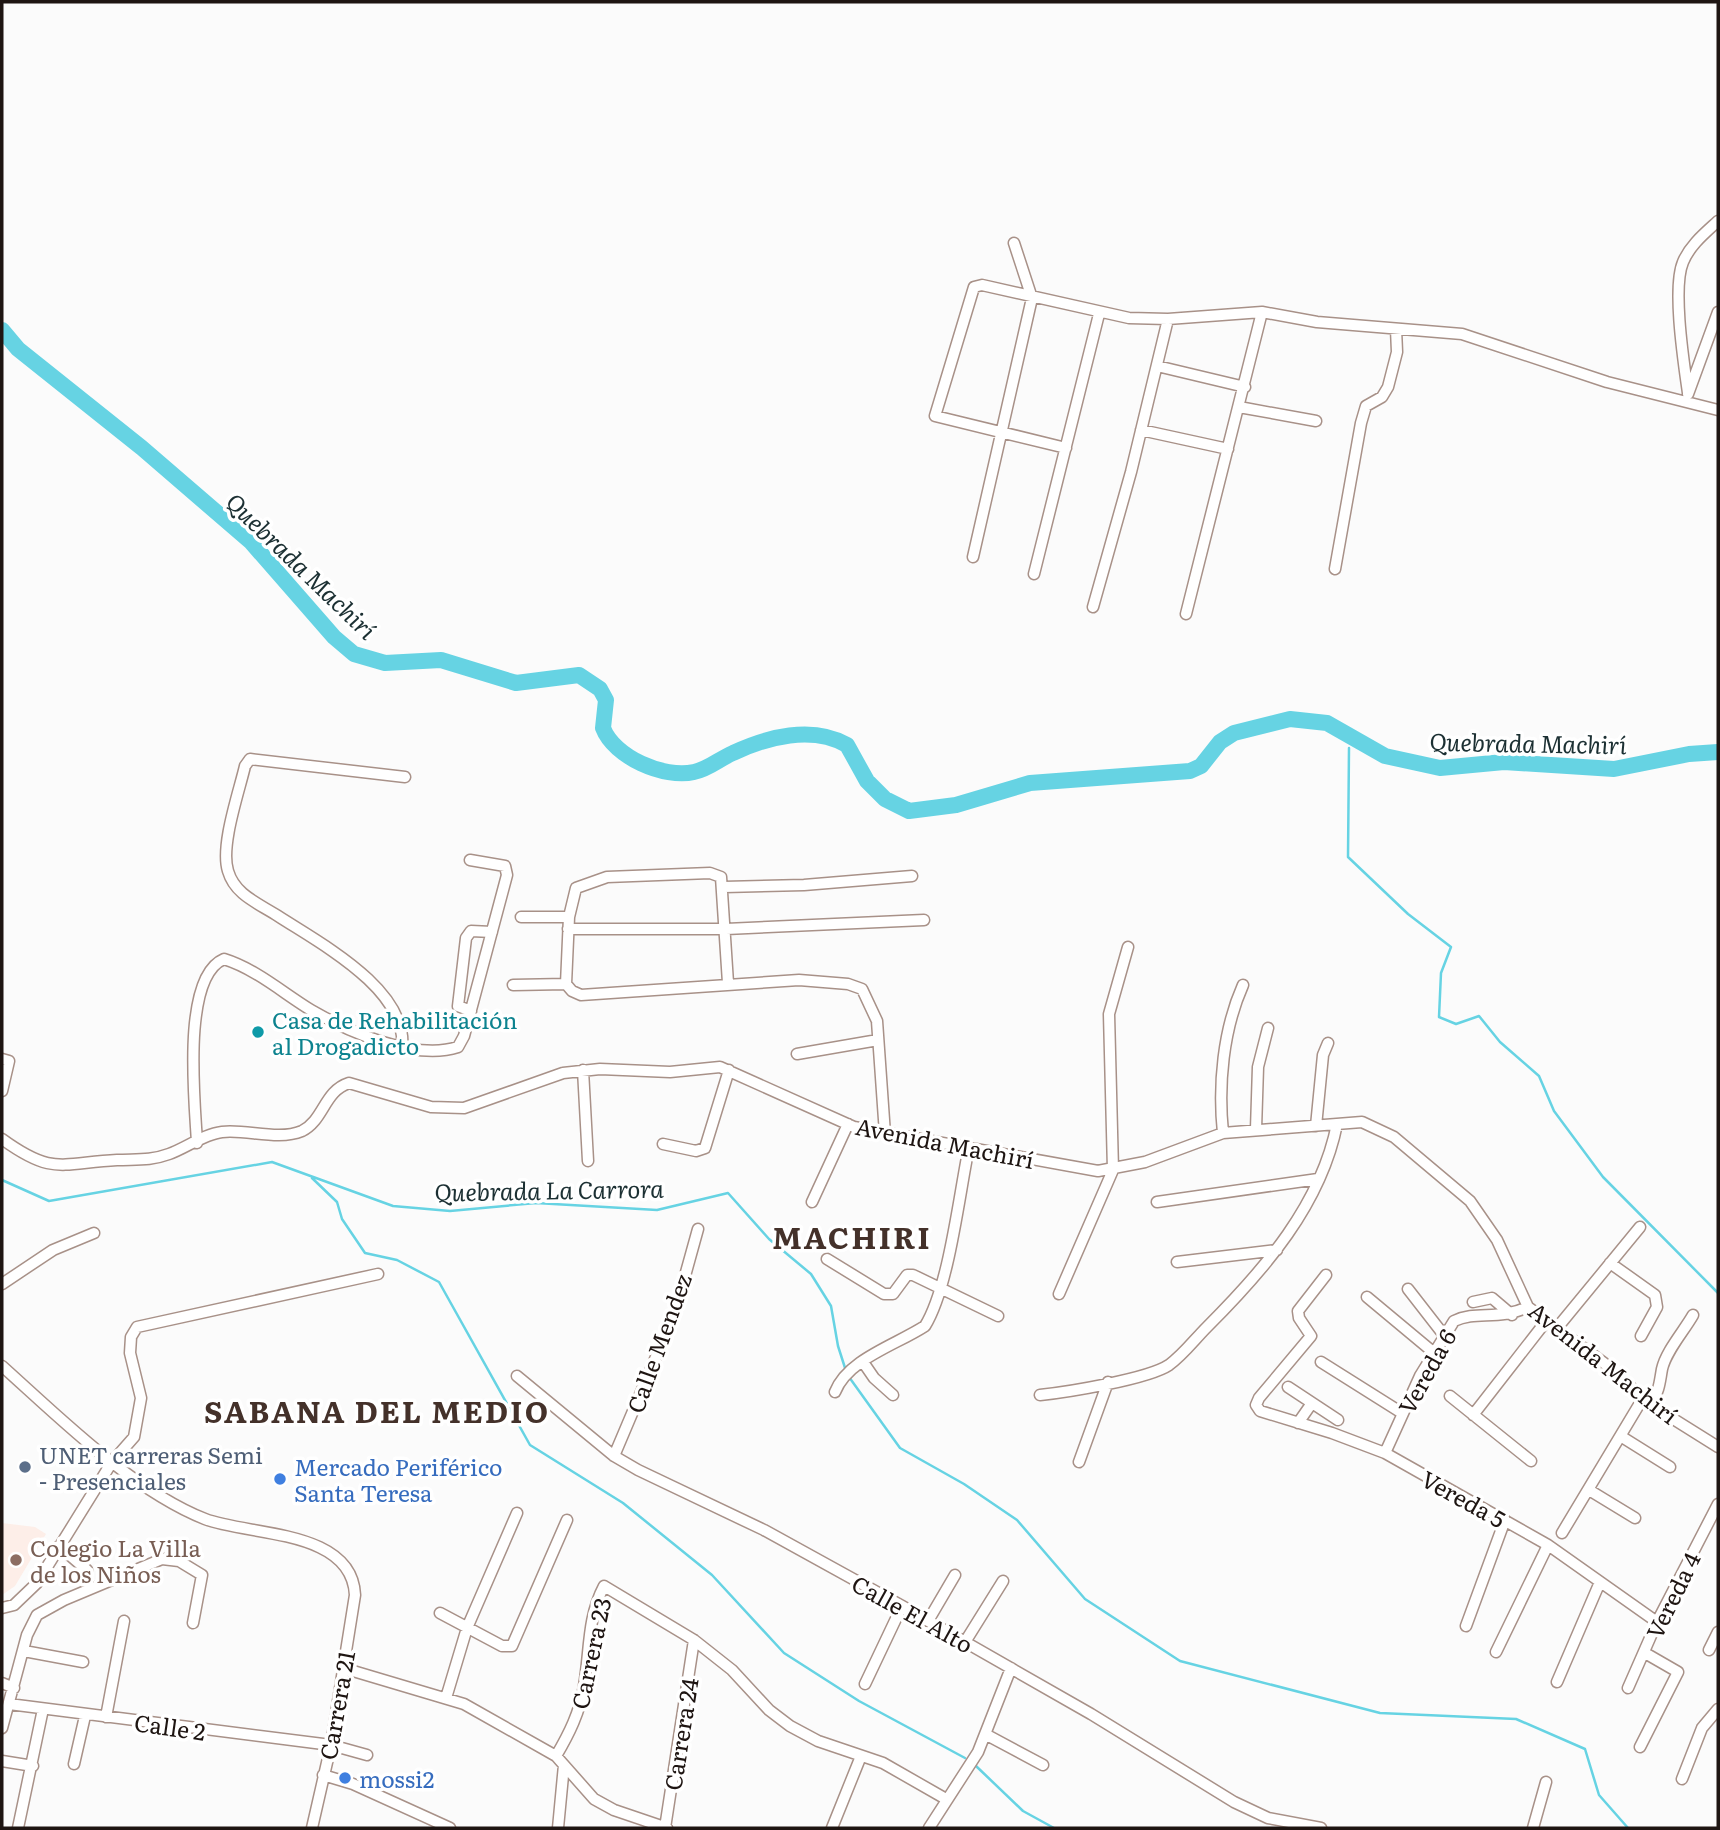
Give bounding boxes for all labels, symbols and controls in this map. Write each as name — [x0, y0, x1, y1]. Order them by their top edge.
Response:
water label: Quebrada Machirí — [219, 484, 385, 646]
water label: Quebrada Machirí — [1429, 723, 1627, 761]
place label: Casa de Rehabilitación al Drogadicto — [272, 1002, 518, 1062]
marker: Casa de Rehabilitación al Drogadicto — [250, 1024, 266, 1040]
street label: Avenida Machirí — [853, 1108, 1037, 1176]
water label: Quebrada La Carrora — [434, 1169, 664, 1209]
district label: MACHIRI — [772, 1214, 932, 1258]
street label: Calle Mendez — [617, 1268, 699, 1418]
street label: Avenida Machirí — [1522, 1293, 1686, 1431]
street label: Vereda 6 — [1389, 1322, 1463, 1420]
district label: SABANA DEL MEDIO — [204, 1388, 550, 1432]
place label: UNET carreras Semi - Presenciales — [39, 1437, 263, 1497]
place label: Mercado Periférico Santa Teresa — [294, 1449, 502, 1509]
marker: UNET carreras Semi - Presenciales — [17, 1459, 33, 1475]
street label: Vereda 5 — [1416, 1461, 1512, 1535]
marker: Mercado Periférico Santa Teresa — [272, 1471, 288, 1487]
place label: Colegio La Villa de los Niños — [30, 1530, 202, 1590]
street label: Vereda 4 — [1636, 1546, 1708, 1644]
marker: Colegio La Villa de los Niños — [8, 1552, 24, 1568]
street label: Calle El Alto — [846, 1566, 980, 1660]
street label: Carrera 23 — [562, 1594, 618, 1712]
street label: Carrera 21 — [310, 1648, 362, 1762]
street label: Carrera 24 — [654, 1675, 706, 1793]
street label: Calle 2 — [132, 1704, 208, 1748]
place label: mossi2 — [359, 1761, 434, 1795]
marker: mossi2 — [337, 1770, 353, 1786]

